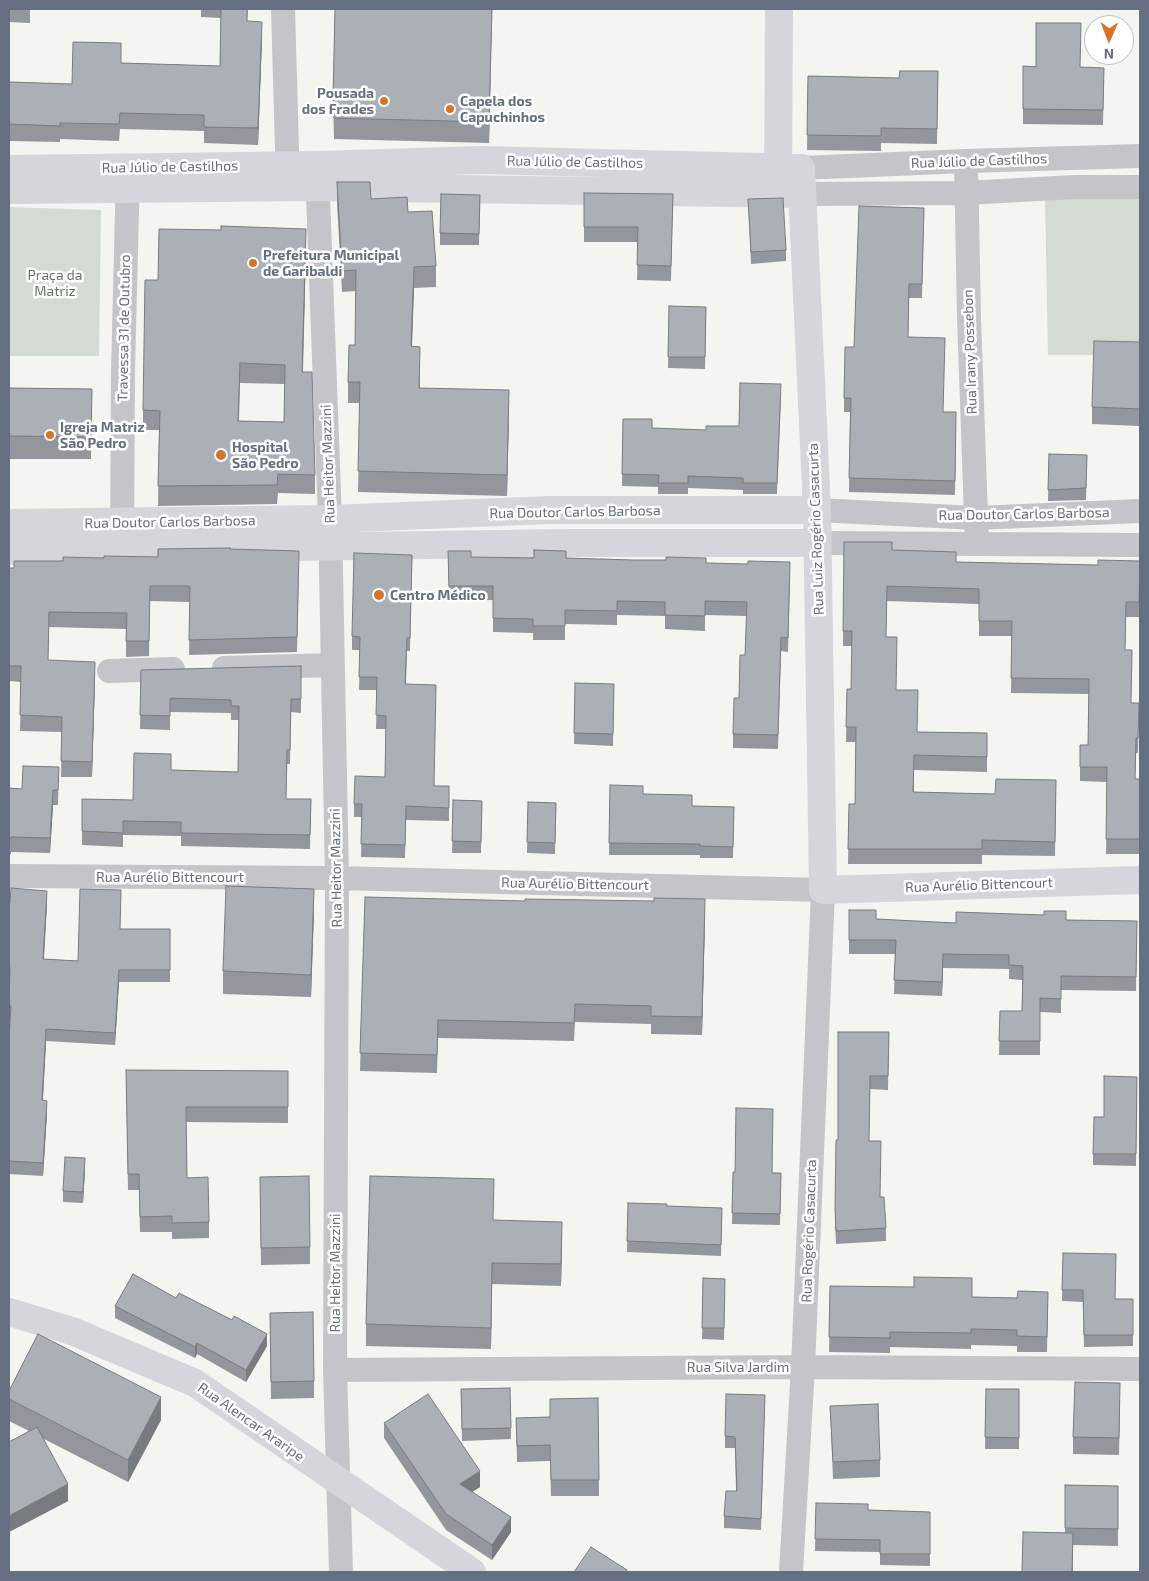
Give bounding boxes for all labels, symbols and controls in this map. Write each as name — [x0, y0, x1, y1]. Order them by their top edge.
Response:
north arrow — [1084, 15, 1134, 65]
text: N — [1104, 46, 1114, 63]
place label: Pousada dos Frades — [302, 85, 374, 118]
place label: Capela dos Capuchinhos — [460, 93, 545, 125]
marker: Pousada dos Frades — [378, 95, 390, 107]
marker: Capela dos Capuchinhos — [444, 103, 456, 115]
street label: Rua Júlio de Castilhos — [911, 150, 1047, 172]
street label: Rua Júlio de Castilhos — [507, 152, 643, 172]
street label: Rua Júlio de Castilhos — [102, 157, 238, 177]
place label: Prefeitura Municipal de Garibaldi — [263, 247, 399, 280]
street label: Travessa 31 de Outubro — [114, 254, 134, 402]
marker: Prefeitura Municipal de Garibaldi — [247, 257, 259, 269]
park label: Praça da Matriz — [28, 267, 82, 300]
street label: Rua Irany Possebon — [959, 289, 981, 415]
street label: Rua Heitor Mazzini — [318, 404, 338, 524]
place label: Igreja Matriz São Pedro — [60, 419, 145, 452]
marker: Igreja Matriz São Pedro — [44, 429, 56, 441]
place label: Hospital São Pedro — [232, 439, 298, 472]
street label: Rua Luiz Rogério Casacurta — [805, 443, 827, 615]
marker: Hospital São Pedro — [214, 448, 228, 462]
street label: Rua Doutor Carlos Barbosa — [489, 502, 661, 522]
street label: Rua Doutor Carlos Barbosa — [938, 504, 1110, 524]
street label: Rua Doutor Carlos Barbosa — [84, 512, 256, 532]
place label: Centro Médico — [390, 587, 486, 603]
marker: Centro Médico — [372, 588, 386, 602]
street label: Rua Heitor Mazzini — [327, 808, 345, 928]
street label: Rua Aurélio Bittencourt — [96, 869, 244, 885]
street label: Rua Aurélio Bittencourt — [501, 874, 649, 894]
street label: Rua Aurélio Bittencourt — [905, 874, 1053, 896]
street label: Rua Rogério Casacurta — [798, 1159, 820, 1303]
street label: Rua Heitor Mazzini — [327, 1213, 343, 1333]
street label: Rua Silva Jardim — [687, 1359, 789, 1375]
street label: Rua Alencar Araripe — [195, 1379, 307, 1465]

